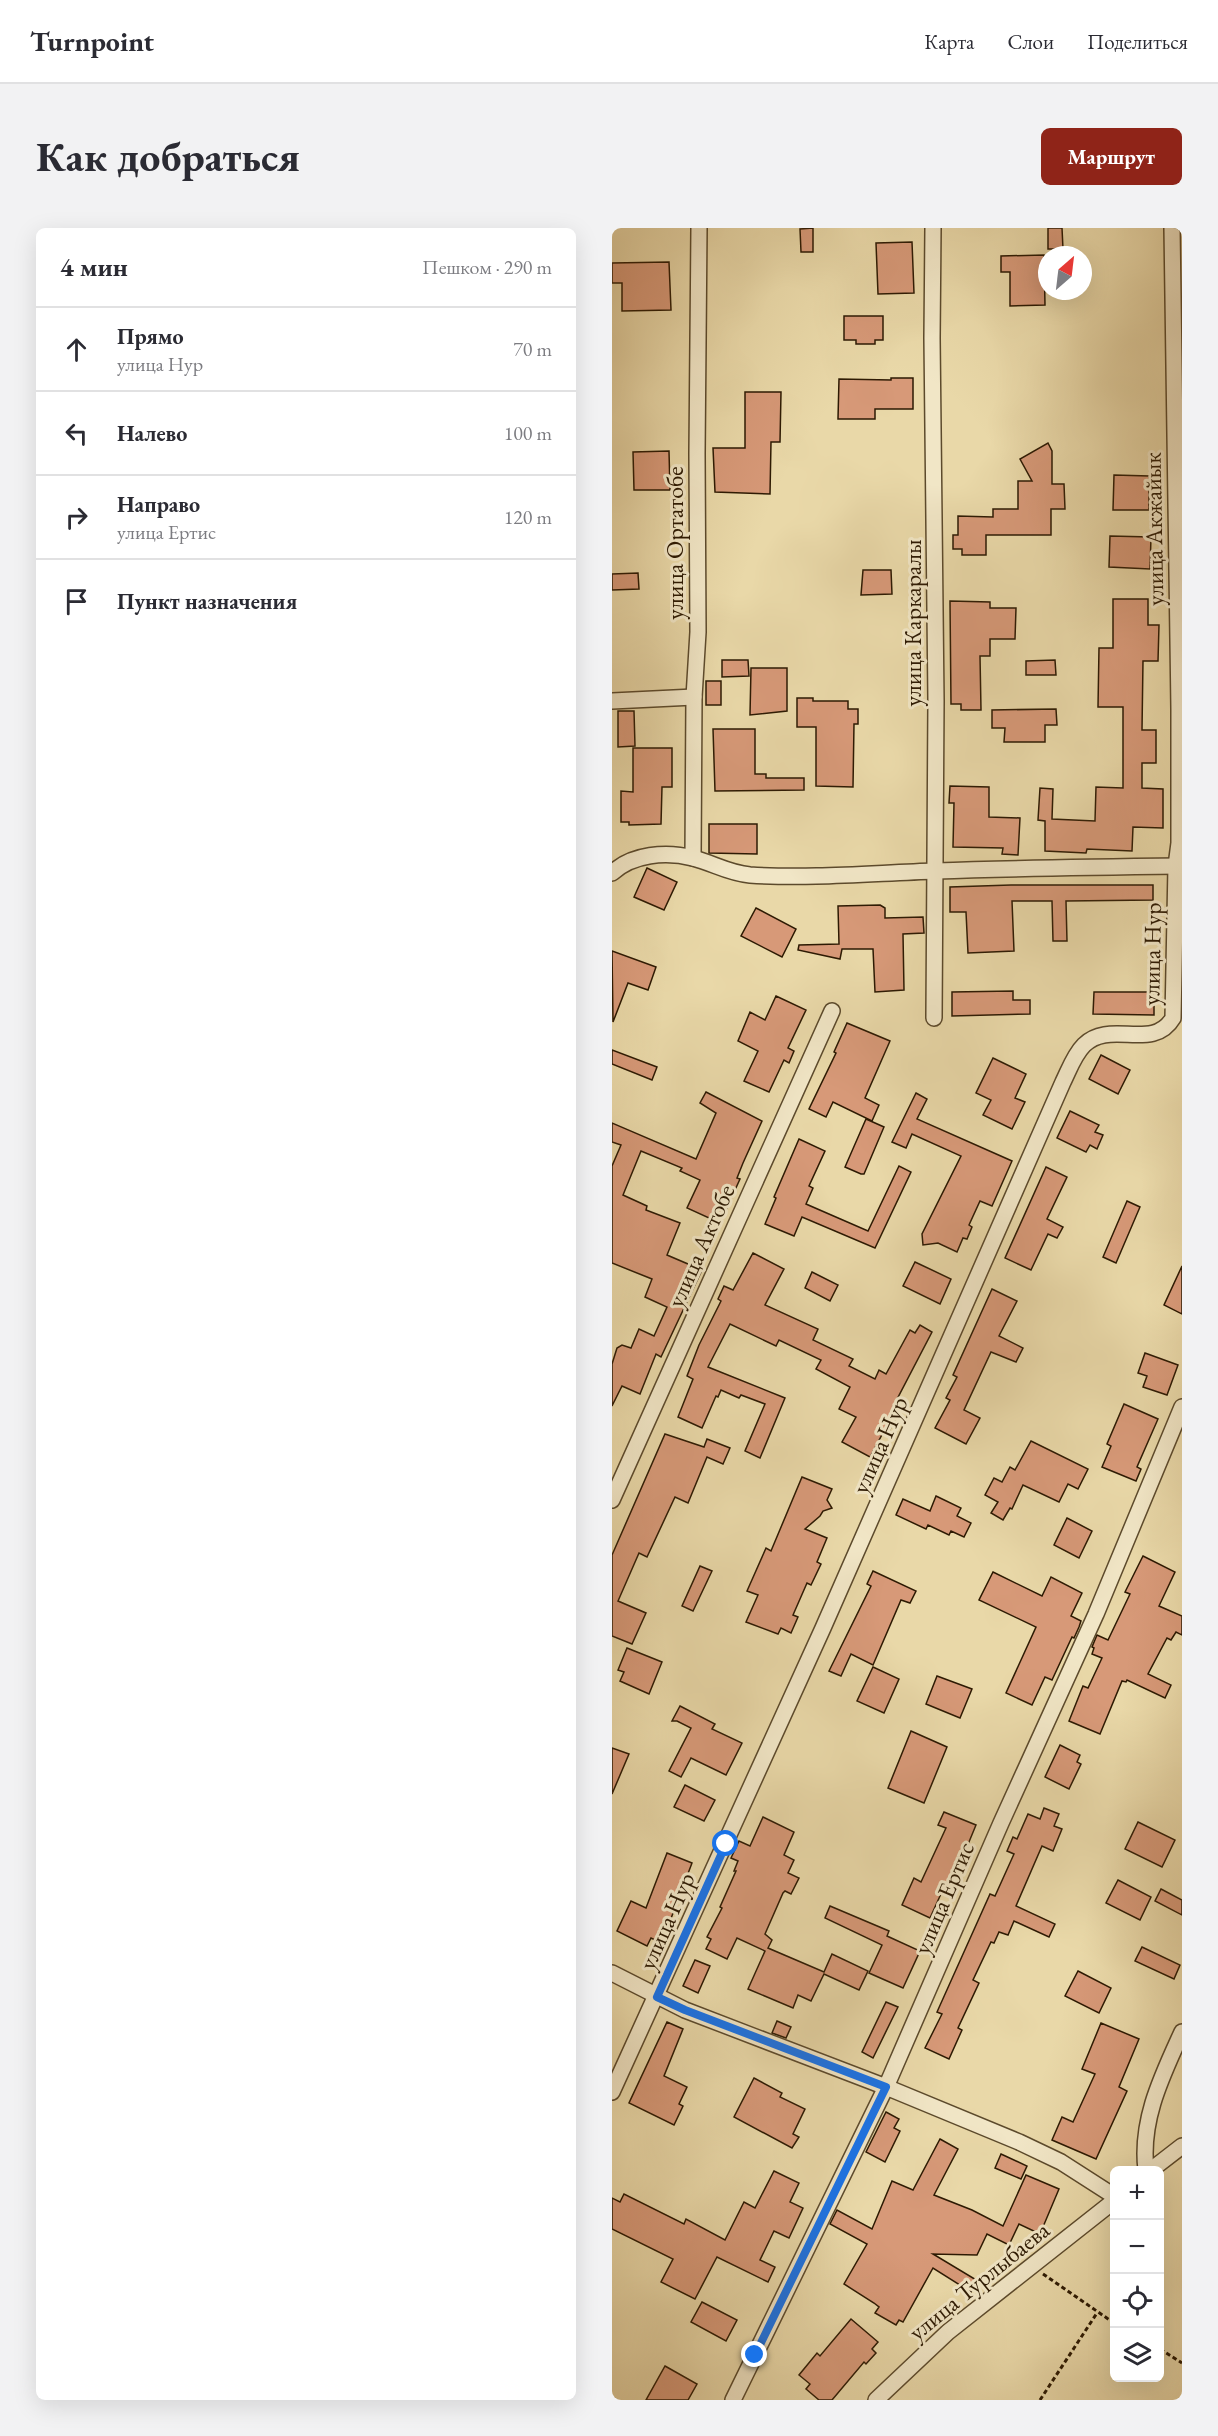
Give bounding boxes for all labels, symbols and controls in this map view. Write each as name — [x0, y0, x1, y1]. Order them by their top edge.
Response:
text: Turnpoint — [30, 23, 154, 59]
text: Карта — [924, 28, 974, 55]
text: Слои — [1007, 28, 1054, 55]
text: Поделиться — [1087, 28, 1188, 55]
button: Маршрут — [1041, 128, 1182, 185]
text: Как добраться — [36, 129, 300, 184]
north arrow — [1038, 246, 1092, 300]
text: 4 мин — [60, 250, 128, 284]
text: Пешком · 290 m — [422, 254, 552, 280]
text: Прямо — [117, 322, 184, 351]
icon: ahead — [60, 333, 93, 366]
text: 70 m — [513, 336, 552, 362]
text: улица Нур — [117, 351, 203, 377]
icon: left — [60, 417, 93, 450]
text: Налево — [117, 419, 187, 448]
text: 100 m — [504, 420, 552, 446]
street label: улица Акжайык — [1137, 451, 1170, 606]
street label: улица Ортатобе — [659, 466, 690, 620]
text: Направо — [117, 490, 200, 519]
icon: right — [60, 501, 93, 534]
text: 120 m — [504, 504, 552, 530]
text: улица Ертис — [117, 519, 216, 545]
street label: улица Каркаралы — [897, 539, 928, 707]
icon: arrive — [60, 585, 93, 618]
text: Пункт назначения — [117, 587, 297, 616]
street label: улица Нур — [1135, 902, 1168, 1006]
street label: улица Актобе — [660, 1179, 741, 1312]
street label: улица Нур — [844, 1391, 915, 1498]
route start — [712, 1830, 738, 1856]
street label: улица Ертис — [906, 1837, 981, 1959]
street label: улица Нур — [631, 1867, 702, 1974]
map controls — [1110, 2166, 1164, 2382]
button: + — [1110, 2166, 1164, 2220]
street label: улица Турлыбаева — [902, 2214, 1056, 2347]
button: − — [1110, 2220, 1164, 2274]
button: locate — [1110, 2274, 1164, 2328]
button: layers — [1110, 2328, 1164, 2382]
route end — [741, 2341, 767, 2367]

